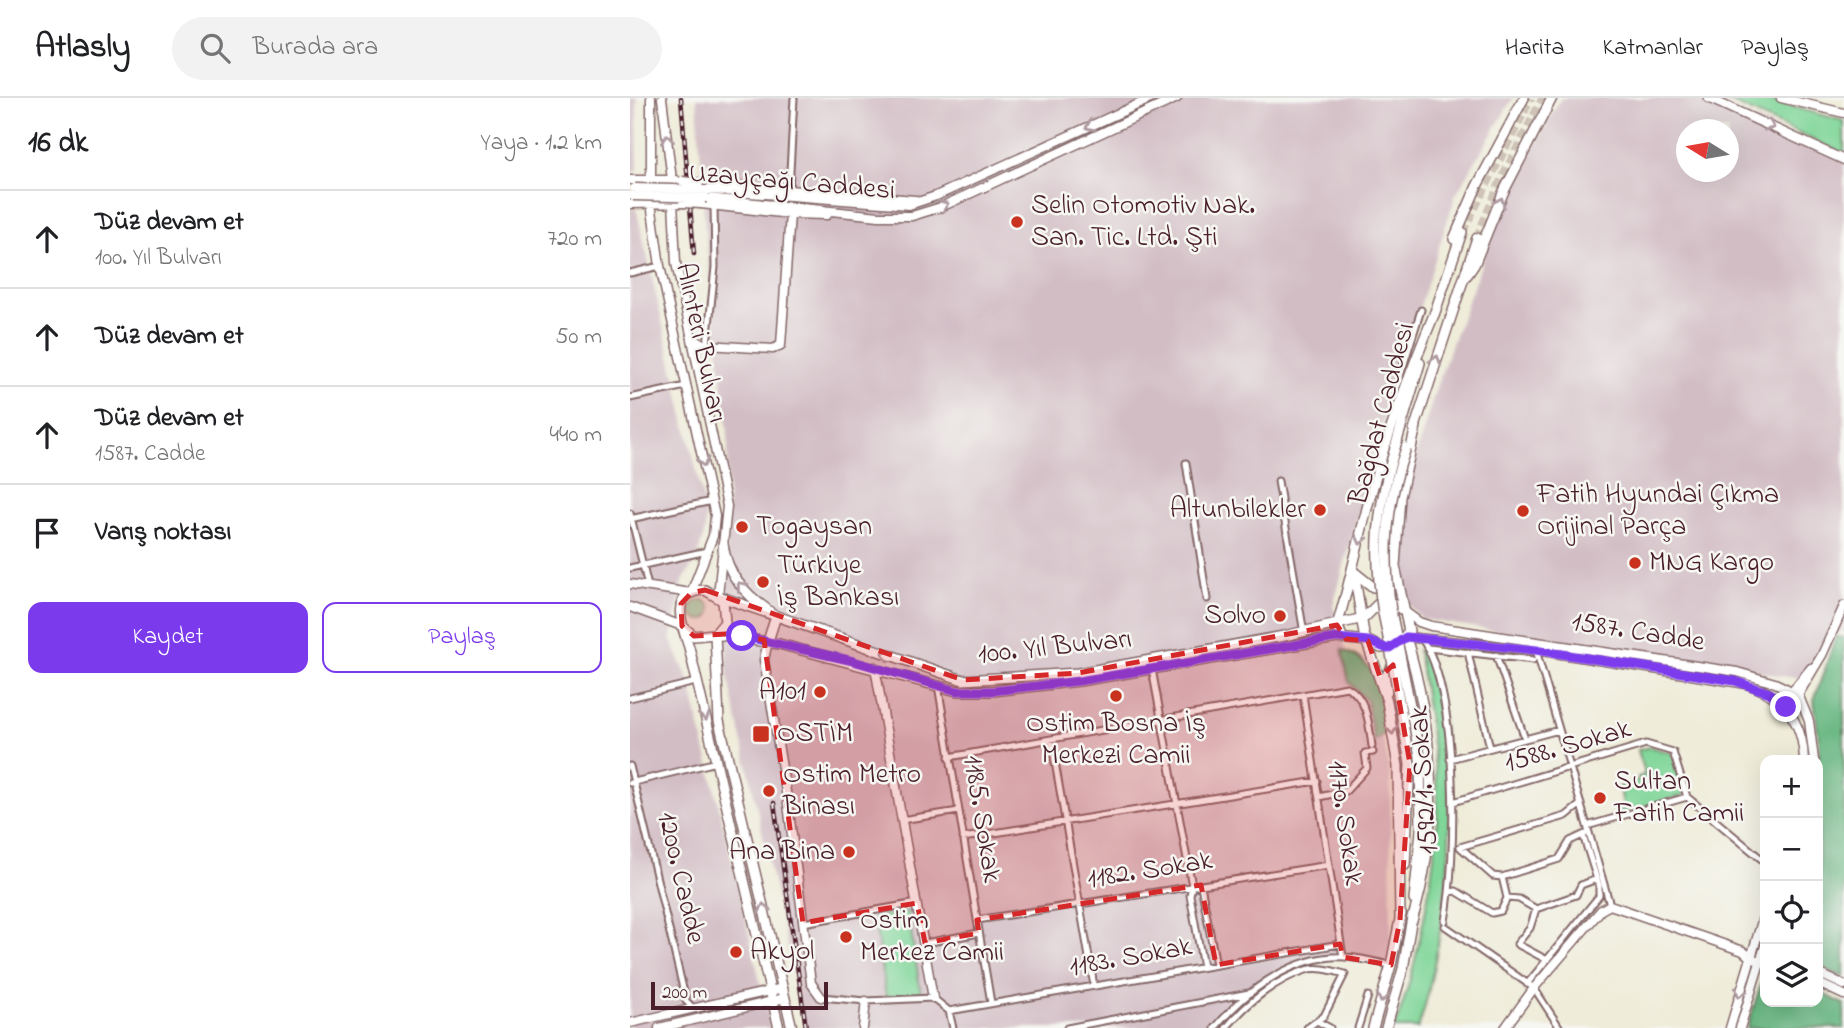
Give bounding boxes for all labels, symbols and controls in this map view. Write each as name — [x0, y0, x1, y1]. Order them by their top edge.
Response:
search box — [172, 17, 662, 80]
text: Atlasly — [35, 24, 130, 72]
icon: search — [196, 29, 234, 67]
text: Burada ara — [252, 29, 378, 67]
text: Harita — [1505, 31, 1565, 66]
text: Katmanlar — [1603, 31, 1703, 66]
text: Paylaş — [1741, 31, 1809, 66]
one-way arrow — [1085, 118, 1097, 132]
one-way arrow — [1763, 118, 1775, 132]
north arrow — [1676, 119, 1739, 182]
text: 16 dk — [28, 122, 88, 166]
text: Yaya · 1.2 km — [480, 127, 602, 160]
one-way arrow — [659, 133, 674, 145]
street label: Uzayçağı Caddesi — [687, 154, 897, 212]
place label: Selin Otomotiv Nak. San. Tic. Ltd. Şti — [1031, 186, 1255, 259]
one-way arrow — [1492, 197, 1506, 209]
one-way arrow — [937, 199, 949, 213]
text: Düz devam et — [95, 204, 244, 242]
marker: Selin Otomotiv Nak. San. Tic. Ltd. Şti — [1009, 214, 1025, 230]
icon: ahead — [28, 220, 66, 258]
text: 720 m — [548, 223, 602, 256]
text: 100. Yıl Bulvarı — [95, 242, 222, 275]
street label: Alınteri Bulvarı — [663, 259, 737, 427]
icon: ahead — [28, 318, 66, 356]
text: Düz devam et — [95, 318, 244, 356]
street label: Bağdat Caddesi — [1339, 318, 1427, 511]
text: 50 m — [555, 321, 602, 354]
one-way arrow — [1427, 354, 1442, 366]
text: Düz devam et — [95, 400, 244, 438]
icon: ahead — [28, 416, 66, 454]
text: 440 m — [550, 419, 602, 452]
text: 1587. Cadde — [95, 438, 205, 471]
one-way arrow — [695, 456, 709, 468]
place label: Fatih Hyundai Çıkma Orijinal Parça — [1536, 475, 1779, 548]
place label: Altunbilekler — [1170, 490, 1306, 531]
marker: Altunbilekler — [1312, 502, 1328, 518]
marker: Fatih Hyundai Çıkma Orijinal Parça — [1515, 503, 1531, 519]
place label: Togaysan — [756, 507, 872, 548]
icon: arrive — [28, 514, 66, 552]
text: Varış noktası — [95, 514, 231, 552]
marker: Togaysan — [734, 519, 750, 535]
one-way arrow — [1355, 534, 1369, 546]
place label: MNG Kargo — [1649, 543, 1774, 584]
place label: Türkiye İş Bankası — [777, 546, 899, 619]
marker: MNG Kargo — [1627, 555, 1643, 571]
marker: Türkiye İş Bankası — [755, 574, 771, 590]
one-way arrow — [737, 581, 749, 594]
place label: Solvo — [1204, 596, 1266, 637]
button: Kaydet — [28, 602, 308, 673]
button: Paylaş — [322, 602, 602, 673]
street label: 1587. Cadde — [1569, 602, 1708, 664]
marker: Solvo — [1272, 608, 1288, 624]
route start — [726, 620, 757, 651]
street label: 100. Yıl Bulvarı — [976, 620, 1134, 676]
one-way arrow — [881, 648, 893, 662]
place label: A101 — [759, 672, 806, 713]
marker: A101 — [812, 684, 828, 700]
marker: Ostim Bosna İş Merkezi Camii — [1108, 688, 1124, 704]
route end — [1770, 691, 1801, 722]
place label: Ostim Bosna İş Merkezi Camii — [1026, 704, 1206, 777]
street label: 1592/1. Sokak — [1399, 704, 1451, 856]
street label: 1588. Sokak — [1500, 709, 1637, 785]
one-way arrow — [696, 710, 711, 722]
place label: OSTİM — [777, 714, 853, 755]
marker: OSTİM — [751, 724, 771, 744]
one-way arrow — [1384, 724, 1399, 736]
street label: 1185. Sokak — [951, 752, 1011, 886]
place label: Ostim Metro Binası — [782, 755, 921, 828]
map controls — [1760, 755, 1823, 1007]
button: + — [1760, 755, 1823, 818]
street label: 1170. Sokak — [1315, 758, 1373, 889]
place label: Sultan Fatih Camii — [1613, 762, 1744, 835]
marker: Ostim Metro Binası — [761, 783, 777, 799]
marker: Sultan Fatih Camii — [1592, 790, 1608, 806]
street label: 1200. Cadde — [645, 808, 715, 948]
button: − — [1760, 818, 1823, 881]
place label: Ana Bina — [729, 832, 835, 873]
street label: 1182. Sokak — [1084, 841, 1216, 901]
marker: Ana Bina — [841, 844, 857, 860]
button: locate — [1760, 881, 1823, 944]
place label: Ostim Merkez Camii — [860, 901, 1004, 974]
one-way arrow — [758, 902, 772, 914]
street label: 1183. Sokak — [1066, 927, 1196, 989]
marker: Ostim Merkez Camii — [838, 929, 854, 945]
place label: Akyol — [750, 932, 814, 973]
marker: Akyol — [728, 944, 744, 960]
button: layers — [1760, 944, 1823, 1007]
scale bar — [651, 979, 828, 1011]
text: 200 m — [662, 980, 707, 1007]
one-way arrow — [1734, 987, 1749, 999]
one-way arrow — [1376, 992, 1390, 1004]

